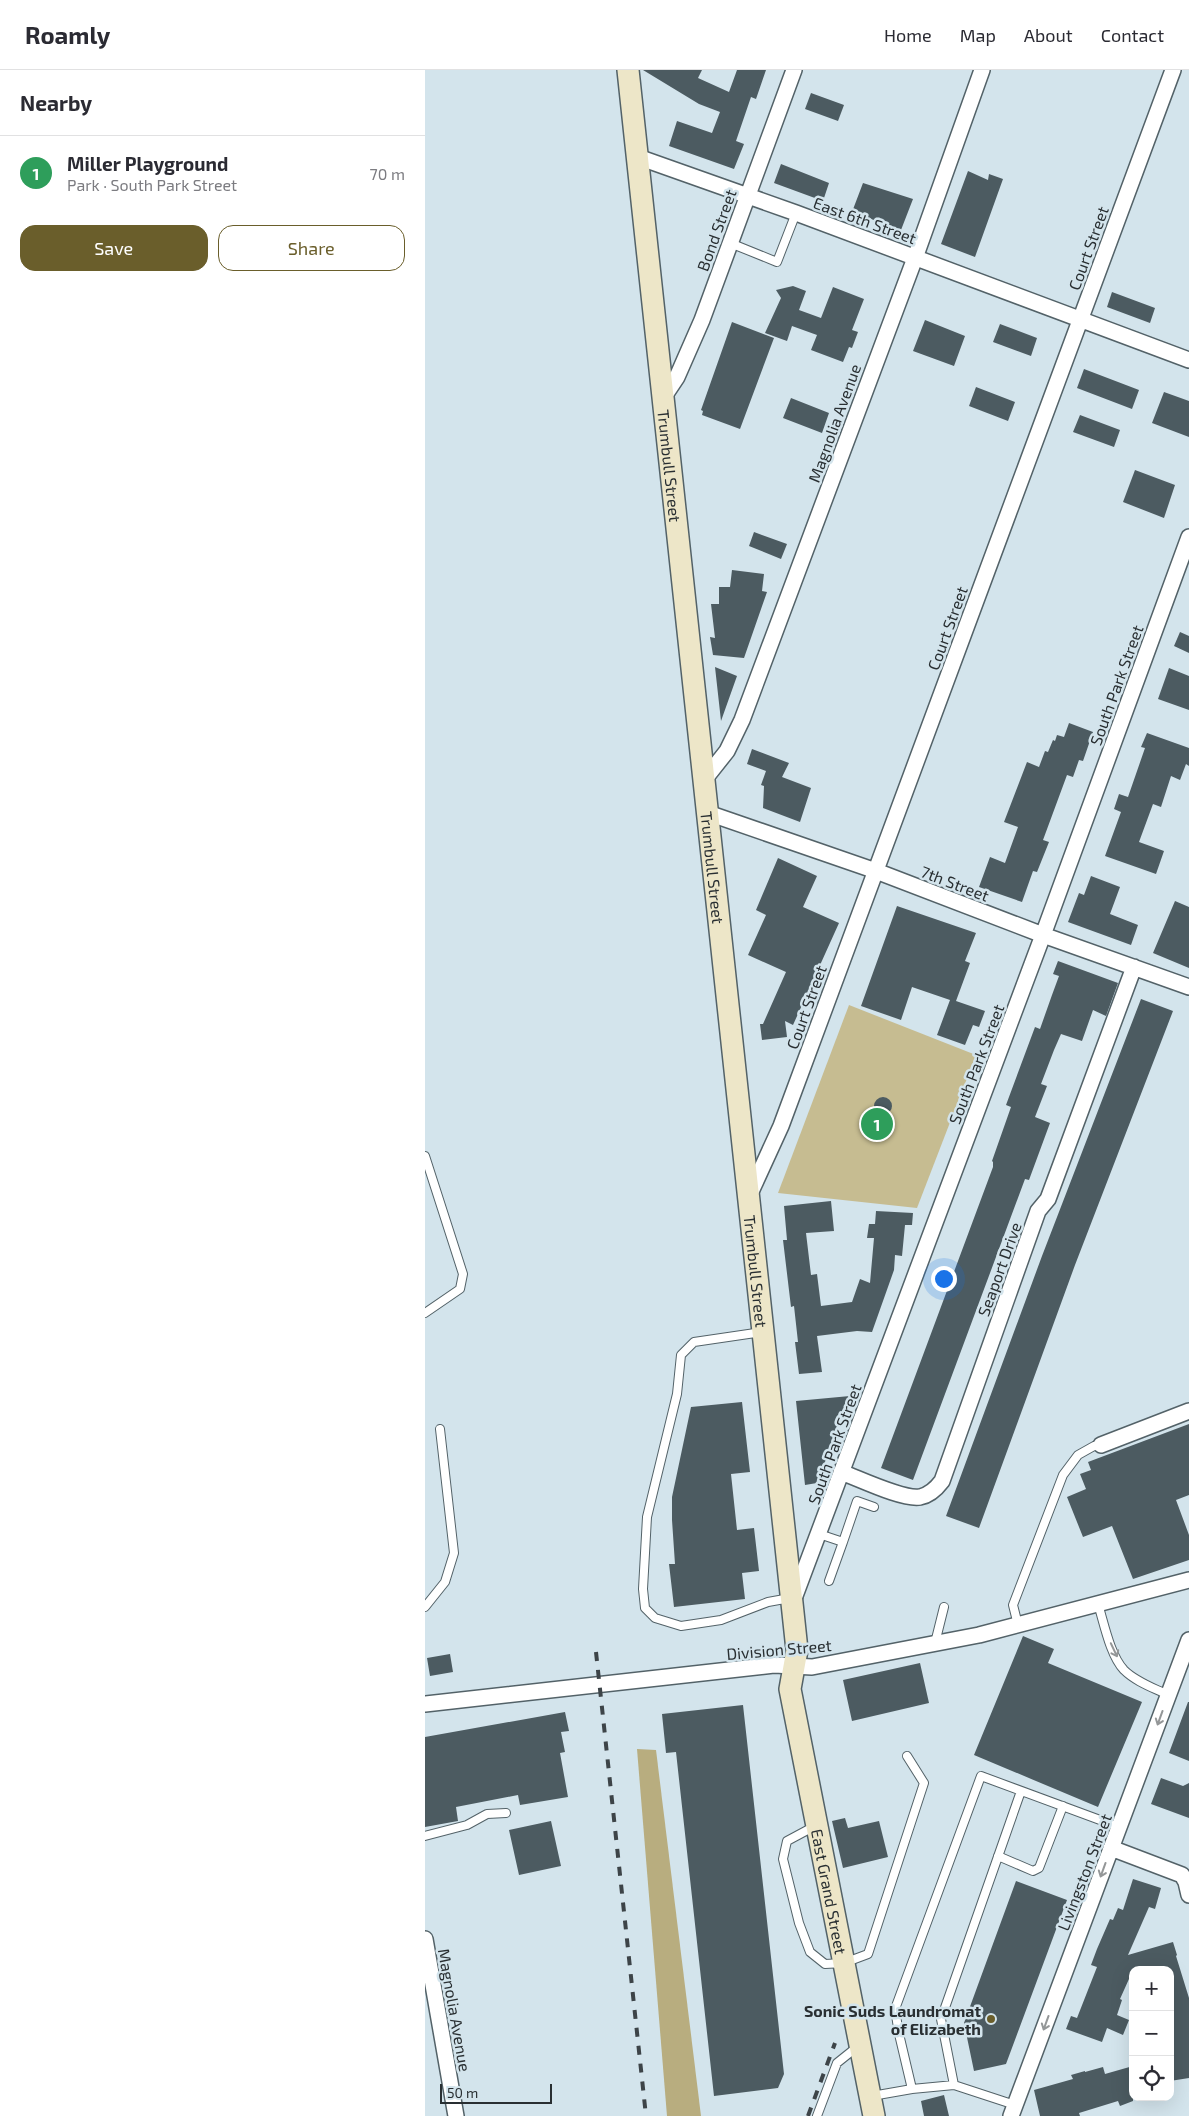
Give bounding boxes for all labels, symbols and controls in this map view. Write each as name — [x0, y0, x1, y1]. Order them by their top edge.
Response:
text: Roamly — [25, 20, 110, 49]
text: Home — [884, 24, 932, 46]
text: Map — [960, 24, 996, 46]
text: About — [1024, 24, 1073, 46]
text: Contact — [1101, 24, 1164, 46]
text: Nearby — [20, 90, 92, 115]
text: Miller Playground — [67, 152, 228, 175]
text: 1 — [33, 164, 39, 183]
text: 70 m — [370, 164, 405, 183]
text: Park · South Park Street — [67, 175, 237, 194]
street label: Bond Street — [692, 187, 740, 273]
street label: East 6th Street — [811, 193, 919, 247]
street label: Court Street — [1064, 203, 1112, 293]
button: Save — [20, 225, 208, 271]
button: Share — [218, 225, 405, 271]
street label: Magnolia Avenue — [804, 361, 864, 485]
street label: Trumbull Street — [655, 409, 686, 523]
street label: Court Street — [923, 583, 971, 673]
street label: South Park Street — [1085, 622, 1147, 748]
street label: Trumbull Street — [698, 810, 729, 925]
street label: 7th Street — [918, 861, 992, 905]
street label: Court Street — [782, 962, 830, 1052]
street label: South Park Street — [944, 1001, 1008, 1127]
pin: 1 — [861, 1105, 893, 1143]
street label: Trumbull Street — [741, 1214, 772, 1328]
street label: Seaport Drive — [973, 1219, 1025, 1319]
your location — [931, 1266, 957, 1292]
street label: South Park Street — [803, 1381, 865, 1507]
street label: Division Street — [726, 1635, 832, 1663]
one-way arrow — [1109, 1642, 1119, 1657]
one-way arrow — [1155, 1710, 1164, 1725]
street label: Livingston Street — [1053, 1811, 1115, 1933]
street label: East Grand Street — [808, 1827, 851, 1956]
one-way arrow — [1098, 1862, 1107, 1877]
street label: Magnolia Avenue — [435, 1947, 475, 2073]
map controls — [1129, 1966, 1174, 2101]
button: + — [1129, 1966, 1174, 2011]
place label: Sonic Suds Laundromat of Elizabeth — [804, 2001, 981, 2038]
button: − — [1129, 2011, 1174, 2056]
marker: Sonic Suds Laundromat of Elizabeth — [985, 2013, 997, 2025]
one-way arrow — [1041, 2014, 1050, 2030]
button: locate — [1129, 2056, 1174, 2101]
scale bar — [440, 2081, 553, 2104]
text: 50 m — [447, 2084, 478, 2101]

